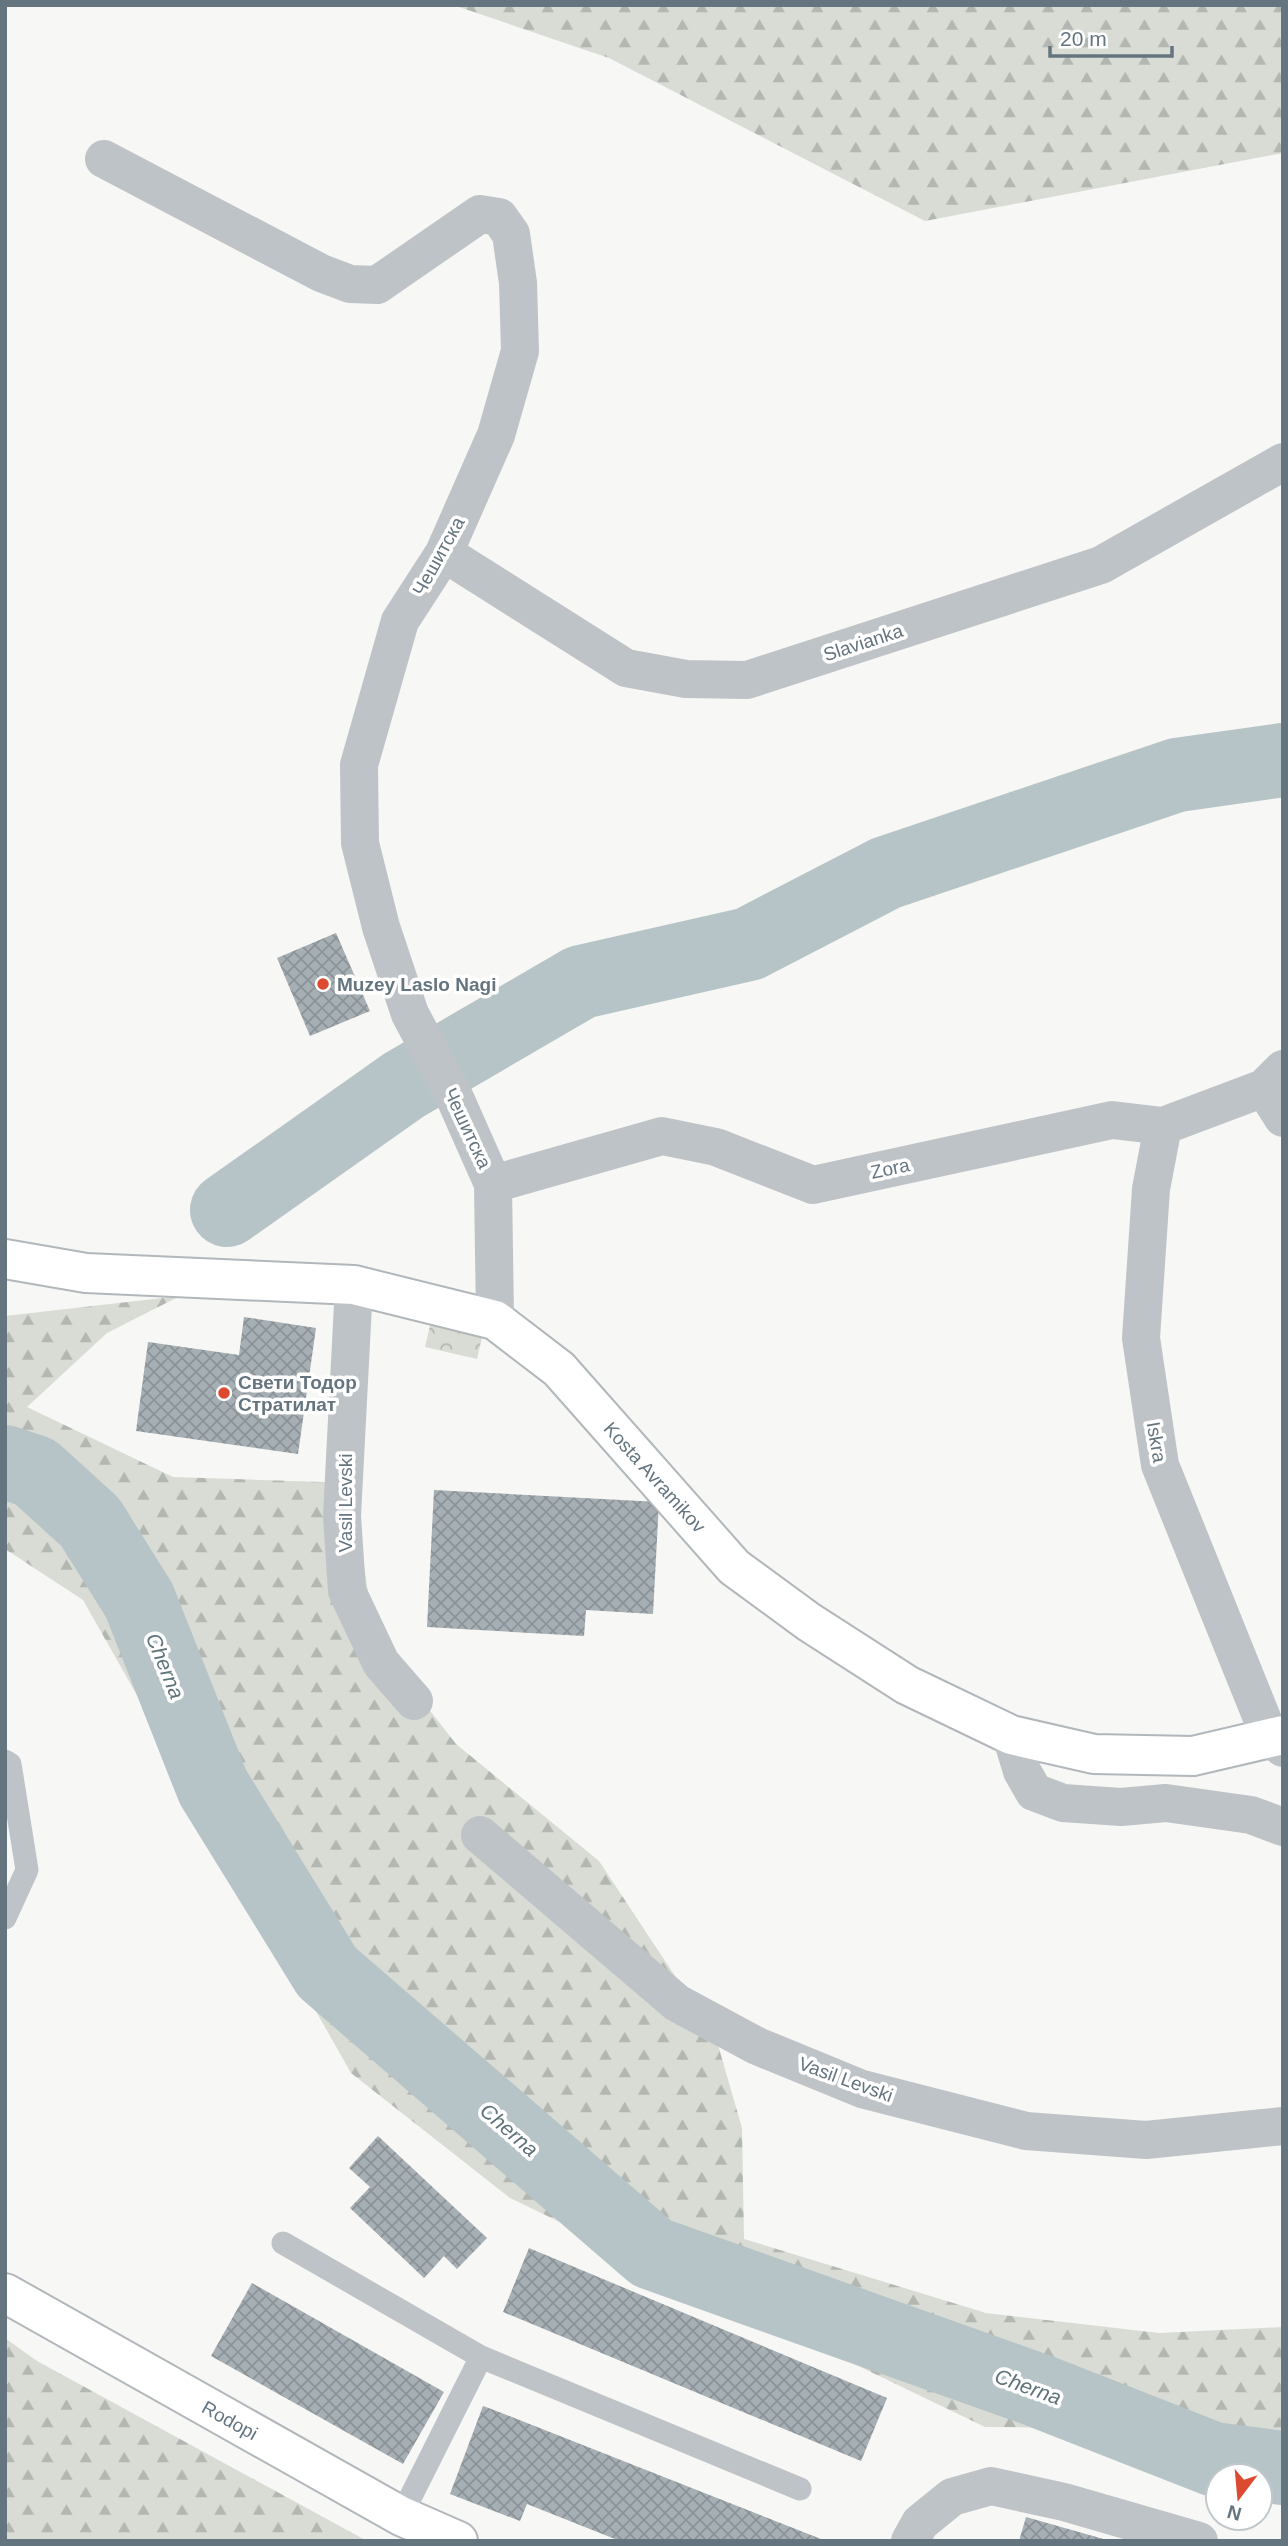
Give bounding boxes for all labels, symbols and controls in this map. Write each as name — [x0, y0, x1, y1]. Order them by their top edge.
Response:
scale bar — [1050, 14, 1172, 58]
text: 20 m — [1060, 27, 1107, 50]
street label: Чешитска — [408, 513, 469, 599]
street label: Slavianka — [821, 620, 906, 665]
place label: Muzey Laslo Nagi — [337, 974, 496, 995]
marker: Muzey Laslo Nagi — [315, 976, 331, 992]
street label: Чешитска — [440, 1085, 495, 1172]
street label: Zora — [869, 1154, 912, 1183]
place label: Свети Тодор Стратилат — [238, 1372, 357, 1415]
marker: Свети Тодор Стратилат — [216, 1385, 232, 1401]
street label: Kosta Avramikov — [600, 1418, 710, 1537]
street label: Iskra — [1143, 1420, 1170, 1465]
street label: Vasil Levski — [335, 1454, 356, 1552]
water label: Cherna — [142, 1630, 189, 1702]
street label: Vasil Levski — [796, 2053, 896, 2106]
water label: Cherna — [476, 2098, 543, 2161]
water label: Cherna — [992, 2364, 1064, 2409]
street label: Rodopi — [198, 2397, 261, 2444]
north arrow — [1204, 2462, 1274, 2532]
text: N — [1225, 2501, 1244, 2525]

